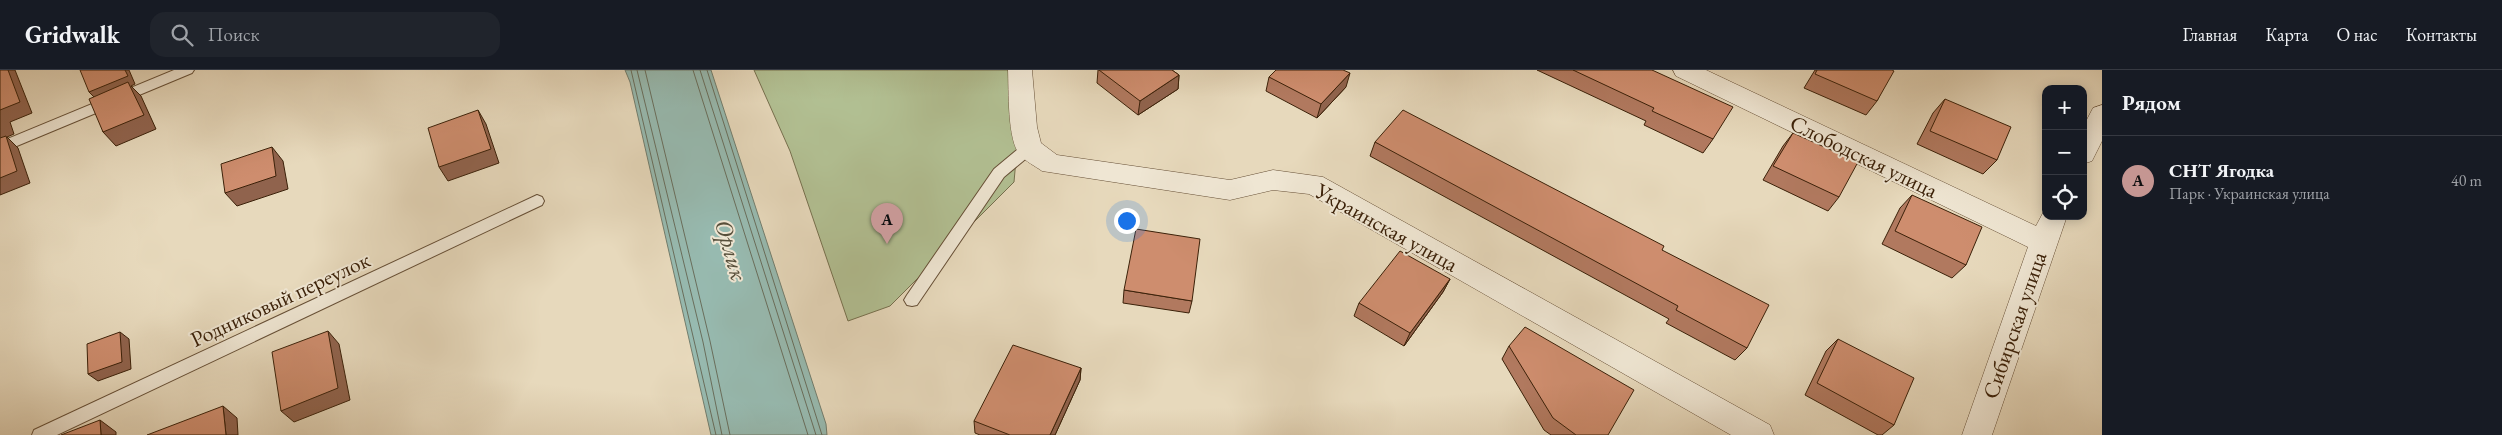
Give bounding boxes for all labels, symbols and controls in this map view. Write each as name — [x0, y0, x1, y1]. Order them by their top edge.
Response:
search box — [150, 12, 500, 57]
text: Gridwalk — [25, 19, 120, 50]
icon: search — [168, 21, 196, 49]
text: Поиск — [208, 22, 260, 47]
text: Главная — [2183, 23, 2237, 46]
text: Карта — [2265, 23, 2308, 46]
text: О нас — [2336, 23, 2378, 46]
text: Контакты — [2406, 23, 2477, 46]
map controls — [2042, 85, 2087, 220]
button: + — [2042, 85, 2087, 130]
text: Рядом — [2122, 89, 2181, 116]
street label: Слободская улица — [1785, 108, 1943, 205]
button: − — [2042, 130, 2087, 175]
text: СНТ Ягодка — [2169, 158, 2274, 183]
text: A — [2132, 170, 2144, 191]
text: 40 m — [2451, 170, 2482, 191]
button: locate — [2042, 175, 2087, 220]
street label: Украинская улица — [1310, 176, 1463, 279]
text: Парк · Украинская улица — [2169, 183, 2330, 204]
pin: A — [871, 203, 903, 244]
your location — [1114, 208, 1140, 234]
water label: Орлик — [708, 216, 755, 284]
street label: Родниковый переулок — [186, 245, 375, 354]
street label: Сибирская улица — [1976, 247, 2053, 403]

